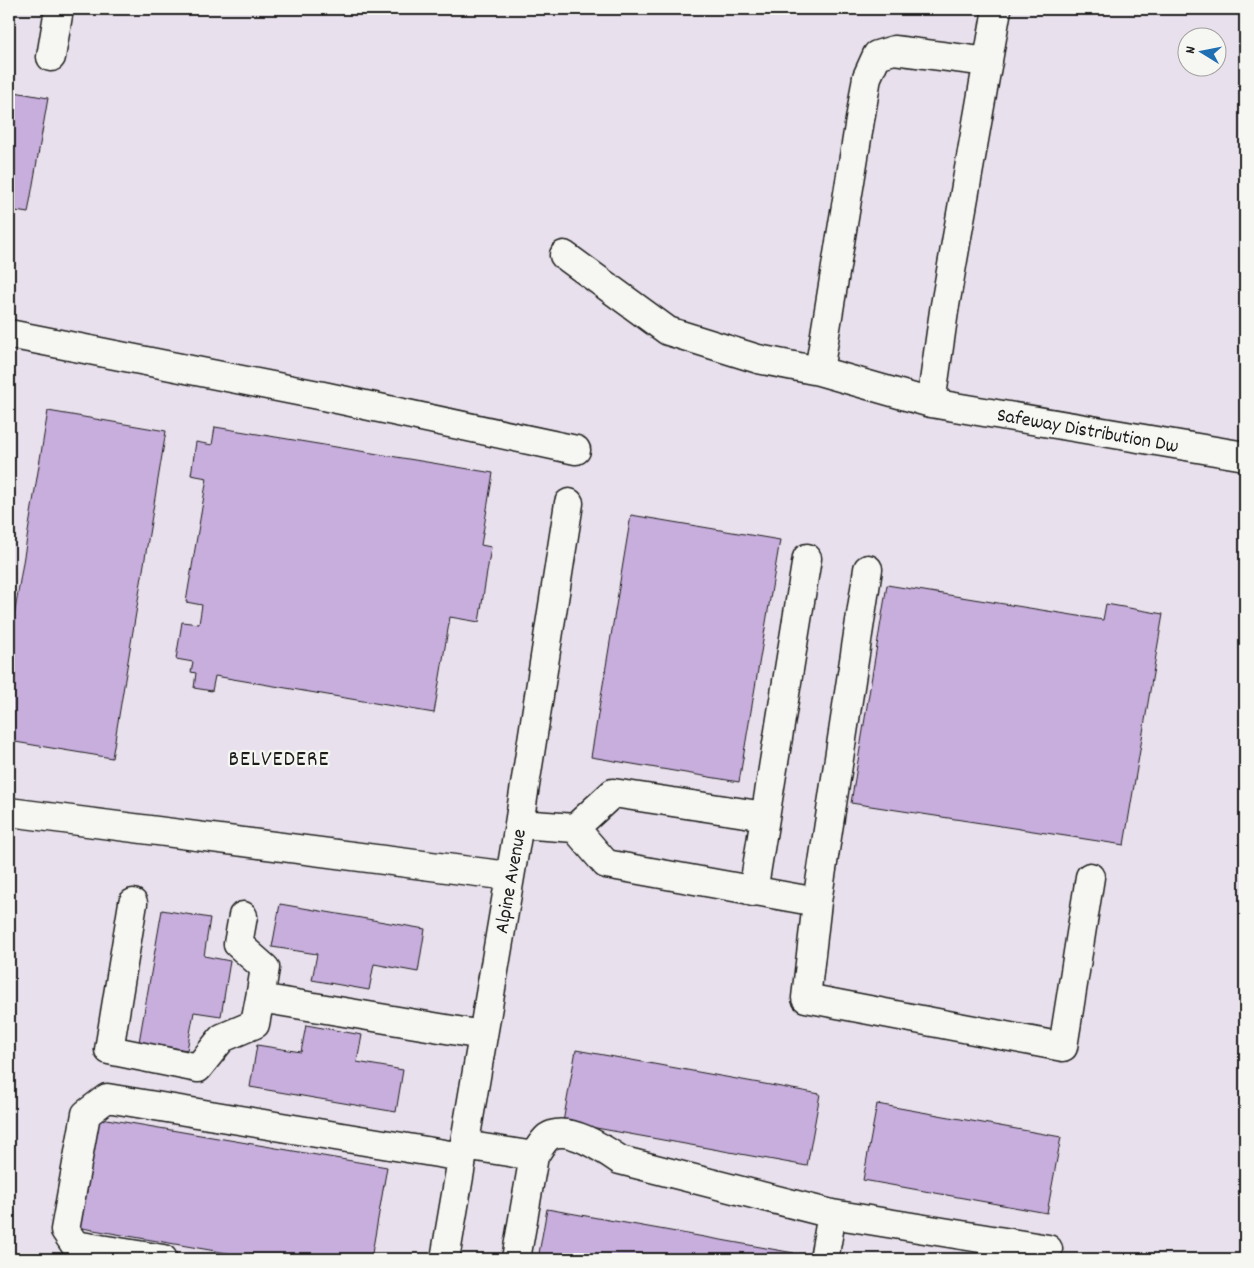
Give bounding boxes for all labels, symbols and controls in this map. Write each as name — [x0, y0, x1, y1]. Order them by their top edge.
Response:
north arrow — [1176, 28, 1226, 78]
text: N — [1181, 45, 1202, 55]
street label: Safeway Distribution Dw — [994, 402, 1181, 462]
district label: BELVEDERE — [228, 745, 330, 776]
street label: Alpine Avenue — [489, 827, 535, 936]

